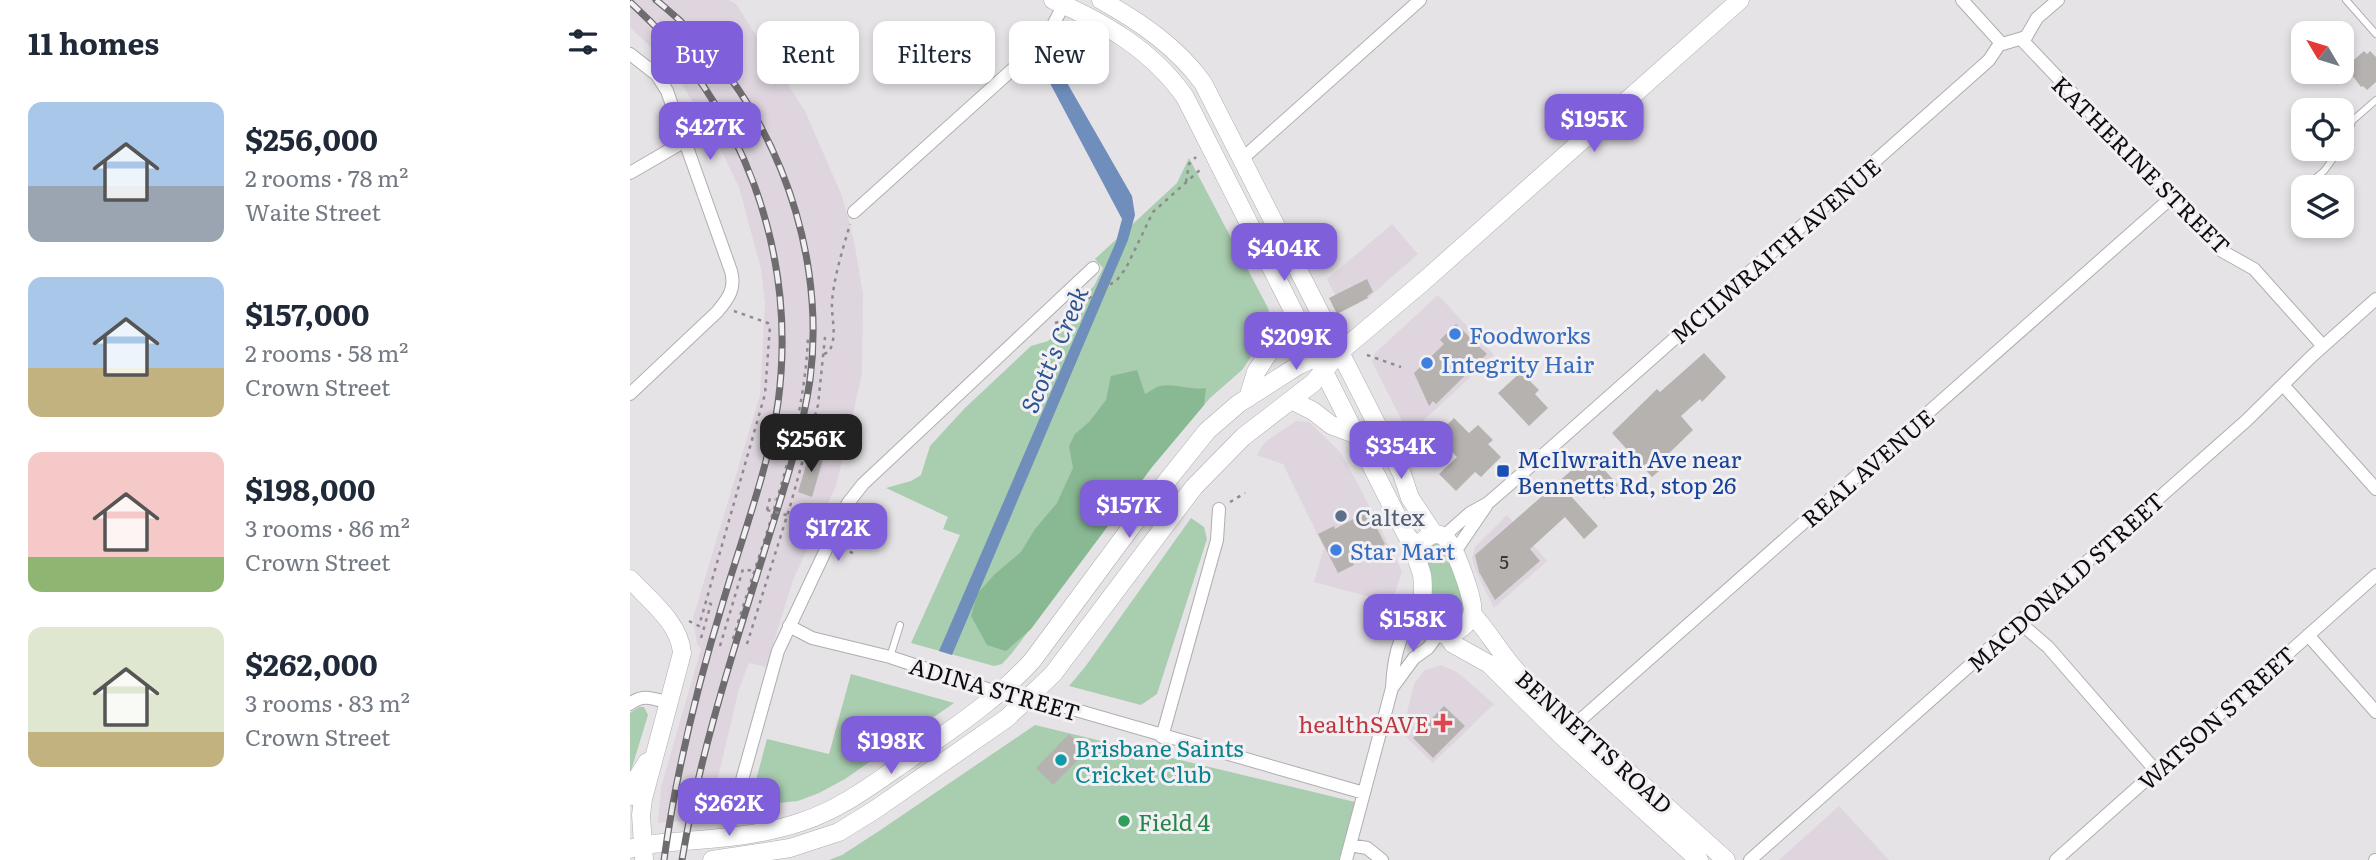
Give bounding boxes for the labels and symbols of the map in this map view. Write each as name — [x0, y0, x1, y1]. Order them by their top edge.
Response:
north arrow — [2291, 21, 2354, 84]
street label: KATHERINE STREET — [2045, 67, 2239, 261]
pin: $195K — [1545, 94, 1643, 154]
pin: $427K — [661, 102, 759, 162]
street label: MCILWRAITH AVENUE — [1663, 149, 1887, 351]
pin: $404K — [1235, 224, 1333, 283]
water label: Scott's Creek — [1011, 279, 1096, 418]
pin: $209K — [1247, 312, 1345, 372]
place label: Foodworks — [1469, 317, 1590, 351]
marker: Foodworks — [1447, 326, 1463, 342]
place label: Integrity Hair — [1441, 346, 1594, 380]
marker: Integrity Hair — [1419, 355, 1435, 371]
street label: REAL AVENUE — [1793, 400, 1941, 534]
pin: $256K — [762, 414, 860, 474]
pin: $354K — [1352, 421, 1450, 481]
place label: McIlwraith Ave near Bennetts Rd, stop 26 — [1517, 441, 1742, 501]
marker: McIlwraith Ave near Bennetts Rd, stop 26 — [1495, 463, 1511, 479]
pin: $157K — [1080, 480, 1178, 540]
street label: MACDONALD STREET — [1959, 483, 2171, 679]
place label: Caltex — [1355, 499, 1425, 533]
pin: $172K — [789, 504, 887, 563]
marker: Caltex — [1333, 508, 1349, 524]
place label: Star Mart — [1350, 533, 1456, 567]
marker: Star Mart — [1328, 542, 1344, 558]
house number: 5 — [1499, 547, 1509, 575]
pin: $158K — [1364, 594, 1462, 654]
street label: WATSON STREET — [2130, 637, 2302, 797]
street label: ADINA STREET — [906, 647, 1084, 729]
street label: BENNETTS ROAD — [1509, 661, 1681, 821]
place label: healthSAVE — [1298, 706, 1429, 740]
marker: healthSAVE — [1435, 715, 1451, 731]
pin: $198K — [842, 716, 940, 776]
place label: Brisbane Saints Cricket Club — [1075, 730, 1244, 790]
marker: Brisbane Saints Cricket Club — [1053, 752, 1069, 768]
pin: $262K — [680, 778, 778, 838]
place label: Field 4 — [1138, 804, 1210, 838]
marker: Field 4 — [1116, 813, 1132, 829]

